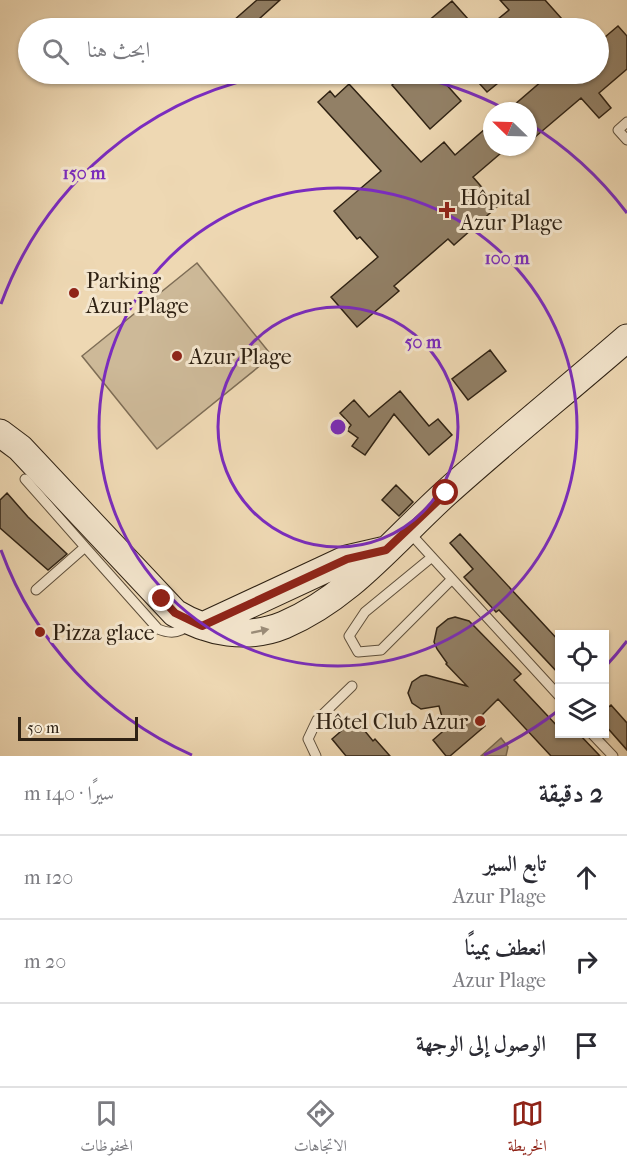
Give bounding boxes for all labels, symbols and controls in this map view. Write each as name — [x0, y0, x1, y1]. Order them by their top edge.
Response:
search box — [18, 18, 609, 84]
icon: search — [39, 35, 72, 68]
text: ابحث هنا — [87, 37, 150, 63]
north arrow — [483, 102, 537, 156]
text: 150 m — [63, 163, 106, 184]
place label: Hôpital Azur Plage — [459, 185, 563, 236]
marker: Hôpital Azur Plage — [438, 201, 456, 219]
text: 100 m — [484, 248, 531, 269]
place label: Parking Azur Plage — [85, 268, 189, 319]
marker: Parking Azur Plage — [67, 286, 81, 300]
text: 50 m — [405, 332, 442, 353]
place label: Azur Plage — [188, 344, 292, 370]
marker: Azur Plage — [170, 349, 184, 363]
centre of rings — [328, 417, 348, 437]
route start — [432, 479, 458, 505]
route end — [148, 585, 174, 611]
place label: Pizza glace — [52, 620, 155, 646]
marker: Pizza glace — [33, 625, 47, 639]
one-way arrow — [251, 626, 270, 635]
map controls — [555, 630, 609, 738]
button: locate — [555, 630, 609, 684]
button: layers — [555, 684, 609, 738]
place label: Hôtel Club Azur — [315, 709, 469, 735]
scale bar — [18, 714, 138, 742]
marker: Hôtel Club Azur — [473, 714, 487, 728]
text: 50 m — [27, 718, 59, 737]
text: 2 دقيقة — [539, 778, 603, 809]
text: سيرًا · 140 m — [24, 782, 114, 805]
text: تابع السير — [484, 851, 546, 877]
icon: ahead — [570, 861, 603, 894]
text: 120 m — [24, 866, 73, 889]
text: Azur Plage — [453, 885, 546, 908]
text: انعطف يمينًا — [465, 935, 546, 961]
icon: right — [570, 945, 603, 978]
text: 20 m — [24, 950, 66, 973]
text: Azur Plage — [453, 969, 546, 992]
icon: arrive — [570, 1029, 603, 1062]
text: الوصول إلى الوجهة — [416, 1031, 546, 1057]
tab: المحفوظات — [80, 1097, 133, 1161]
tab: الاتجاهات — [294, 1097, 347, 1161]
tab: الخريطة — [508, 1097, 547, 1161]

